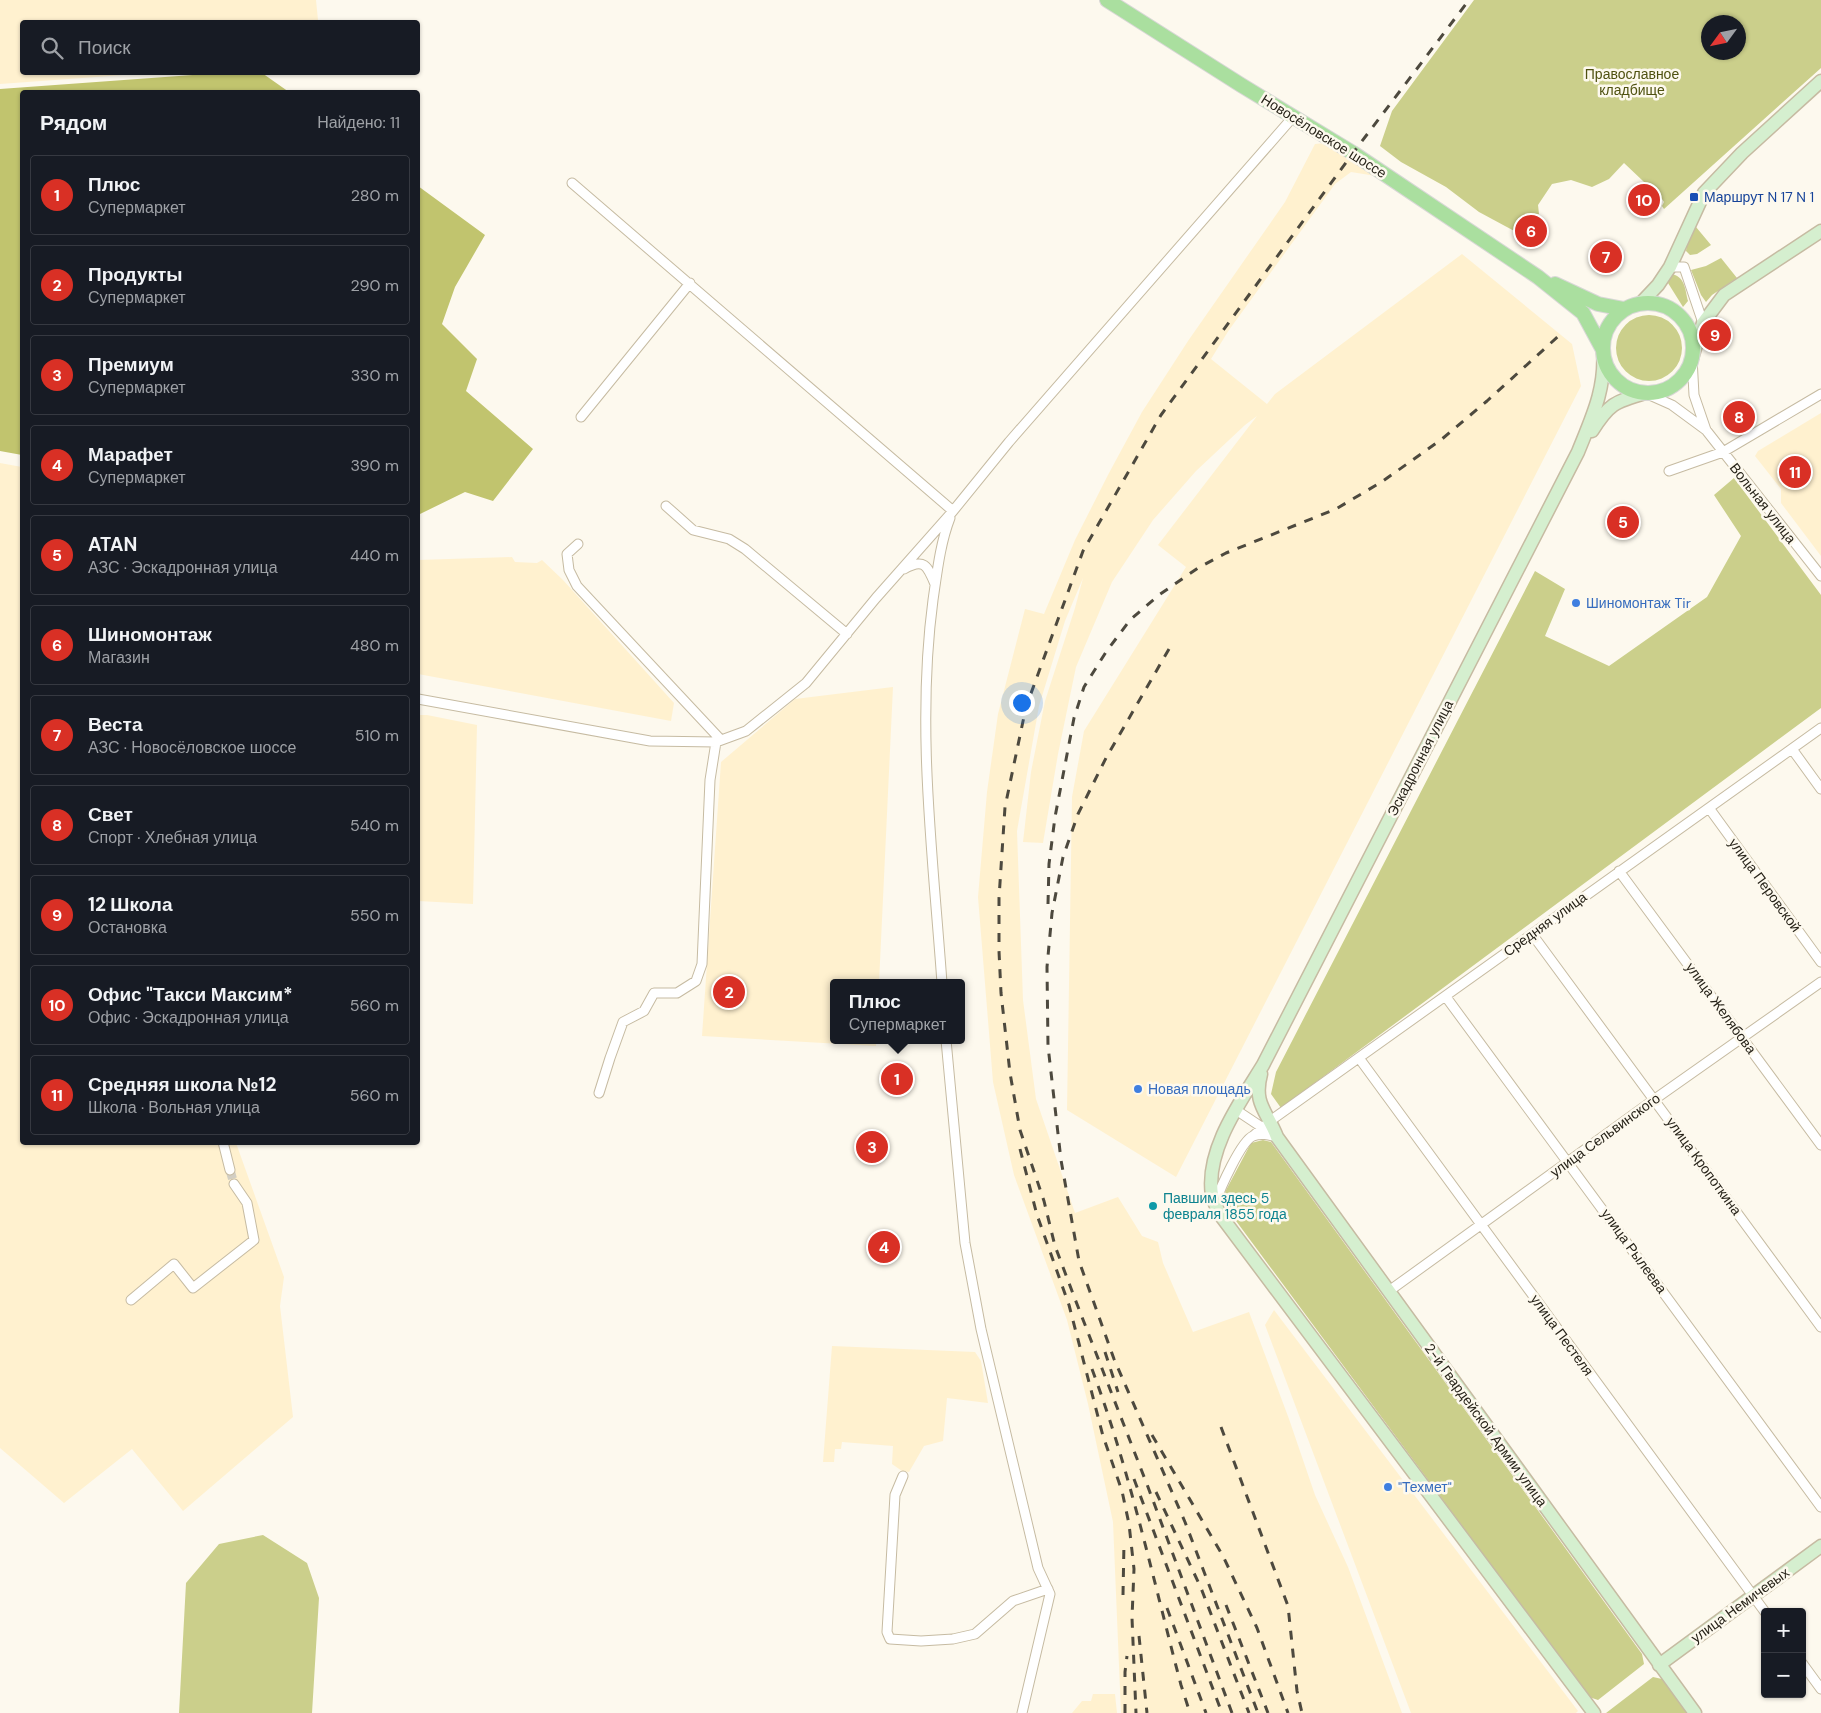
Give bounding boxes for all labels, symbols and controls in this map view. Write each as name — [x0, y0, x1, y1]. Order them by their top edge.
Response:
north arrow — [1701, 15, 1746, 60]
search box — [20, 20, 420, 75]
icon: search — [38, 34, 66, 62]
text: Поиск — [78, 35, 131, 60]
park label: Православное кладбище — [1585, 65, 1679, 99]
street label: Новосёловское шоссе — [1258, 90, 1390, 182]
text: Рядом — [40, 109, 107, 137]
text: Найдено: 11 — [317, 112, 400, 133]
text: Плюс — [88, 172, 140, 197]
pin: 10 — [1628, 181, 1660, 219]
text: 1 — [54, 185, 60, 206]
text: 280 m — [351, 185, 399, 206]
place label: Маршрут N 17 N 1 — [1704, 188, 1814, 206]
marker: Маршрут N 17 N 1 — [1688, 191, 1700, 203]
text: Супермаркет — [88, 197, 186, 218]
pin: 6 — [1515, 212, 1547, 250]
pin: 7 — [1590, 238, 1622, 276]
text: Продукты — [88, 262, 183, 287]
text: 2 — [52, 275, 62, 296]
text: 290 m — [350, 275, 399, 296]
text: Супермаркет — [88, 287, 186, 308]
pin: 9 — [1699, 316, 1731, 354]
text: Премиум — [88, 352, 174, 377]
text: 3 — [52, 365, 62, 386]
text: 330 m — [351, 365, 399, 386]
text: Супермаркет — [88, 377, 186, 398]
pin: 8 — [1723, 398, 1755, 436]
text: Марафет — [88, 442, 173, 467]
pin: 11 — [1779, 453, 1811, 491]
text: 4 — [52, 455, 62, 476]
text: 390 m — [351, 455, 399, 476]
street label: Вольная улица — [1726, 459, 1800, 547]
text: Супермаркет — [88, 467, 186, 488]
pin: 5 — [1607, 503, 1639, 541]
text: ATAN — [88, 532, 137, 557]
text: 5 — [52, 545, 62, 566]
text: 440 m — [350, 545, 399, 566]
text: АЗС · Эскадронная улица — [88, 557, 278, 578]
place label: Шиномонтаж Tir — [1586, 594, 1691, 612]
marker: Шиномонтаж Tir — [1570, 597, 1582, 609]
text: Шиномонтаж — [88, 622, 212, 647]
text: 6 — [52, 635, 62, 656]
text: 480 m — [350, 635, 399, 656]
text: Магазин — [88, 647, 150, 668]
your location — [1009, 690, 1035, 716]
street label: Эскадронная улица — [1383, 697, 1457, 819]
text: Веста — [88, 712, 142, 737]
text: 7 — [53, 725, 61, 746]
text: 510 m — [355, 725, 399, 746]
text: АЗС · Новосёловское шоссе — [88, 737, 296, 758]
text: Свет — [88, 802, 133, 827]
text: 8 — [52, 815, 62, 836]
text: 540 m — [350, 815, 399, 836]
text: Спорт · Хлебная улица — [88, 827, 257, 848]
street label: улица Перовской — [1725, 834, 1805, 936]
street label: Средняя улица — [1500, 888, 1590, 960]
text: 12 Школа — [88, 892, 172, 917]
text: 9 — [52, 905, 62, 926]
text: 550 m — [350, 905, 399, 926]
text: Остановка — [88, 917, 167, 938]
street label: улица Желябова — [1682, 959, 1760, 1058]
pin: 2 — [713, 973, 745, 1011]
popup — [830, 979, 965, 1044]
text: Офис "Такси Максим* — [88, 982, 293, 1007]
text: Плюс — [849, 989, 901, 1014]
text: 10 — [48, 995, 66, 1016]
text: 560 m — [350, 995, 399, 1016]
text: Офис · Эскадронная улица — [88, 1007, 289, 1028]
text: Супермаркет — [849, 1014, 946, 1035]
pin: 1 — [881, 1060, 913, 1098]
text: Средняя школа №12 — [88, 1072, 276, 1097]
place label: Новая площадь — [1148, 1080, 1251, 1098]
marker: Новая площадь — [1132, 1083, 1144, 1095]
text: 11 — [51, 1085, 63, 1106]
text: 560 m — [350, 1085, 399, 1106]
street label: улица Сельвинского — [1546, 1089, 1664, 1181]
text: Школа · Вольная улица — [88, 1097, 260, 1118]
street label: улица Кропоткина — [1662, 1113, 1746, 1219]
pin: 3 — [856, 1128, 888, 1166]
place label: Павшим здесь 5 февраля 1855 года — [1163, 1189, 1287, 1223]
marker: Павшим здесь 5 февраля 1855 года — [1147, 1200, 1159, 1212]
street label: улица Рылеева — [1597, 1205, 1671, 1297]
pin: 4 — [868, 1228, 900, 1266]
street label: улица Пестеля — [1526, 1291, 1598, 1379]
street label: 2-й Гвардейской Армии улица — [1421, 1340, 1551, 1510]
place label: "Техмет" — [1398, 1478, 1452, 1496]
marker: "Техмет" — [1382, 1481, 1394, 1493]
street label: улица Немичевых — [1687, 1563, 1793, 1647]
map controls — [1761, 1608, 1806, 1698]
button: + — [1761, 1608, 1806, 1653]
button: − — [1761, 1653, 1806, 1698]

